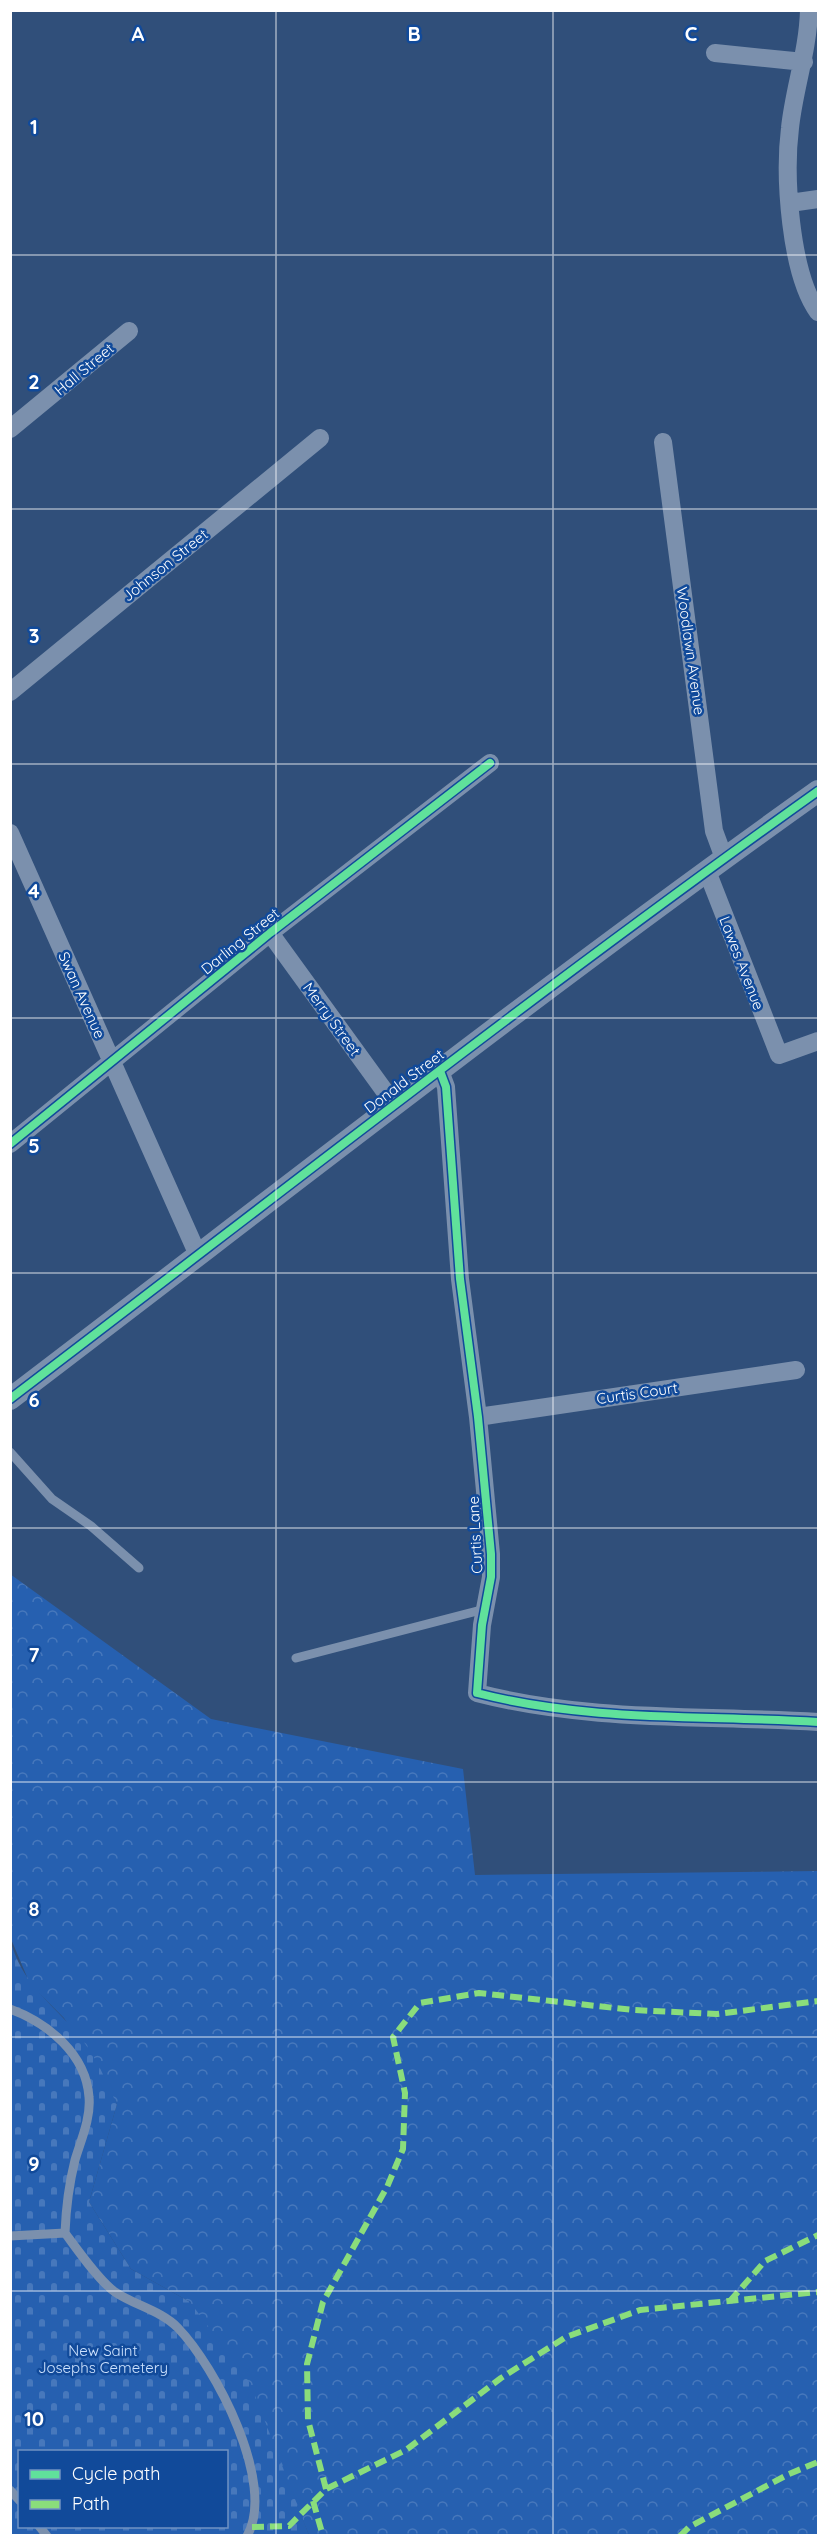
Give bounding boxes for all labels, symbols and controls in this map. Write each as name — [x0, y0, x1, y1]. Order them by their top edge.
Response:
text: A — [132, 21, 145, 46]
text: B — [407, 21, 421, 46]
text: C — [685, 21, 698, 46]
text: 1 — [30, 114, 38, 139]
street label: Hall Street — [50, 339, 118, 399]
text: 2 — [28, 369, 40, 394]
street label: Johnson Street — [118, 525, 212, 605]
street label: Woodlawn Avenue — [673, 586, 709, 716]
text: 3 — [29, 623, 39, 648]
text: 4 — [28, 878, 40, 903]
street label: Darling Street — [197, 904, 283, 978]
street label: Lawes Avenue — [715, 913, 769, 1013]
street label: Swan Avenue — [54, 949, 110, 1041]
street label: Merry Street — [299, 979, 365, 1059]
street label: Donald Street — [360, 1045, 448, 1117]
text: 5 — [28, 1133, 40, 1158]
street label: Curtis Court — [595, 1378, 679, 1408]
text: 6 — [28, 1387, 40, 1412]
street label: Curtis Lane — [463, 1496, 487, 1574]
text: 7 — [29, 1642, 40, 1667]
text: 8 — [29, 1896, 40, 1921]
text: 9 — [28, 2151, 40, 2176]
park label: New Saint Josephs Cemetery — [38, 2341, 168, 2377]
text: 10 — [24, 2406, 44, 2431]
legend — [18, 2450, 228, 2528]
text: Cycle path — [72, 2462, 160, 2485]
text: Path — [72, 2492, 110, 2515]

